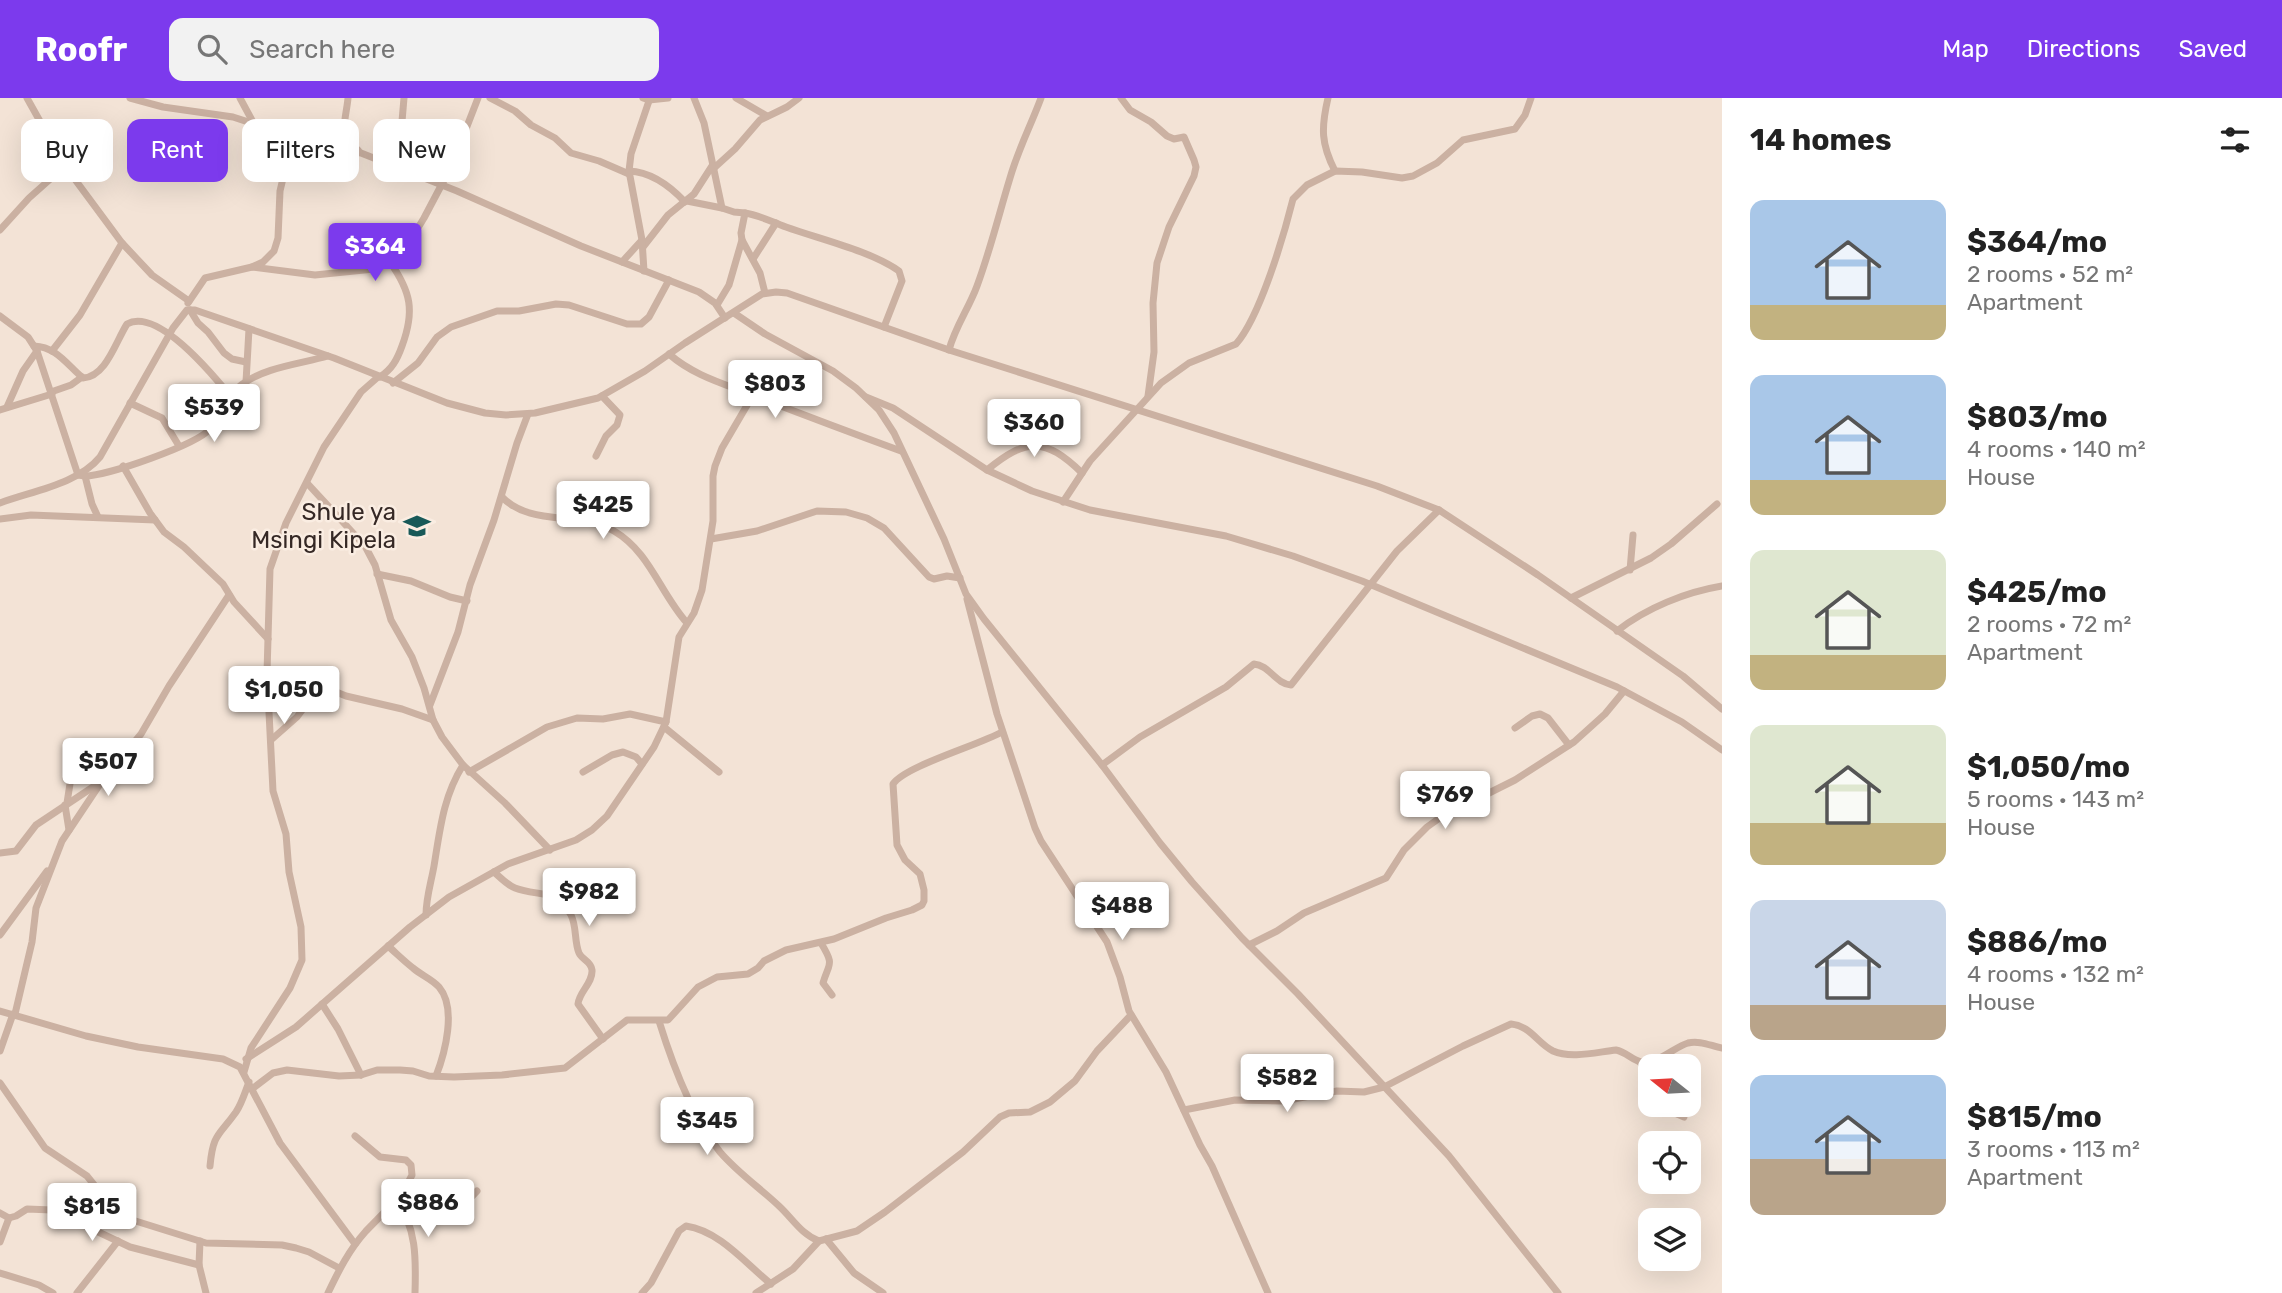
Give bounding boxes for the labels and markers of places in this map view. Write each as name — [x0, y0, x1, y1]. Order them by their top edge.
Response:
pin: $364 — [334, 223, 416, 283]
pin: $803 — [734, 360, 816, 420]
pin: $539 — [173, 384, 255, 444]
pin: $360 — [993, 400, 1075, 459]
pin: $425 — [562, 482, 644, 541]
place label: Shule ya Msingi Kipela — [251, 498, 396, 554]
school or university icon: Shule ya Msingi Kipela — [402, 511, 432, 541]
pin: $1,050 — [227, 666, 341, 726]
pin: $507 — [67, 738, 149, 798]
pin: $769 — [1404, 772, 1486, 831]
pin: $982 — [548, 868, 630, 928]
pin: $488 — [1081, 882, 1163, 942]
pin: $582 — [1246, 1054, 1328, 1114]
pin: $345 — [666, 1098, 748, 1157]
pin: $886 — [387, 1180, 469, 1239]
pin: $815 — [51, 1184, 133, 1243]

